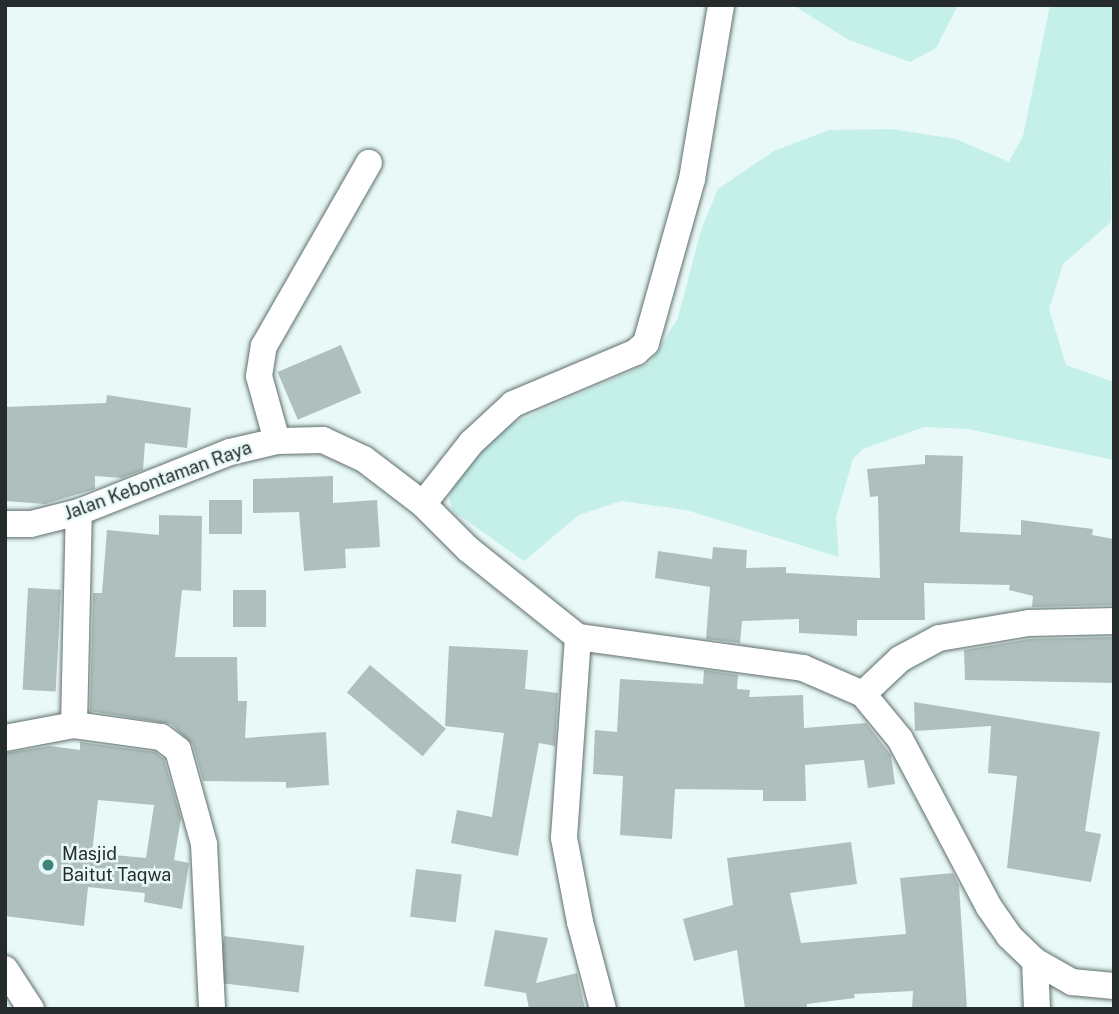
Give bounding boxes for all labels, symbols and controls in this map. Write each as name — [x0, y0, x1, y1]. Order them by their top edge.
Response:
street label: Jalan Kebontaman Raya — [61, 437, 255, 525]
place label: Masjid Baitut Taqwa — [62, 844, 171, 886]
marker: Masjid Baitut Taqwa — [40, 857, 56, 873]

